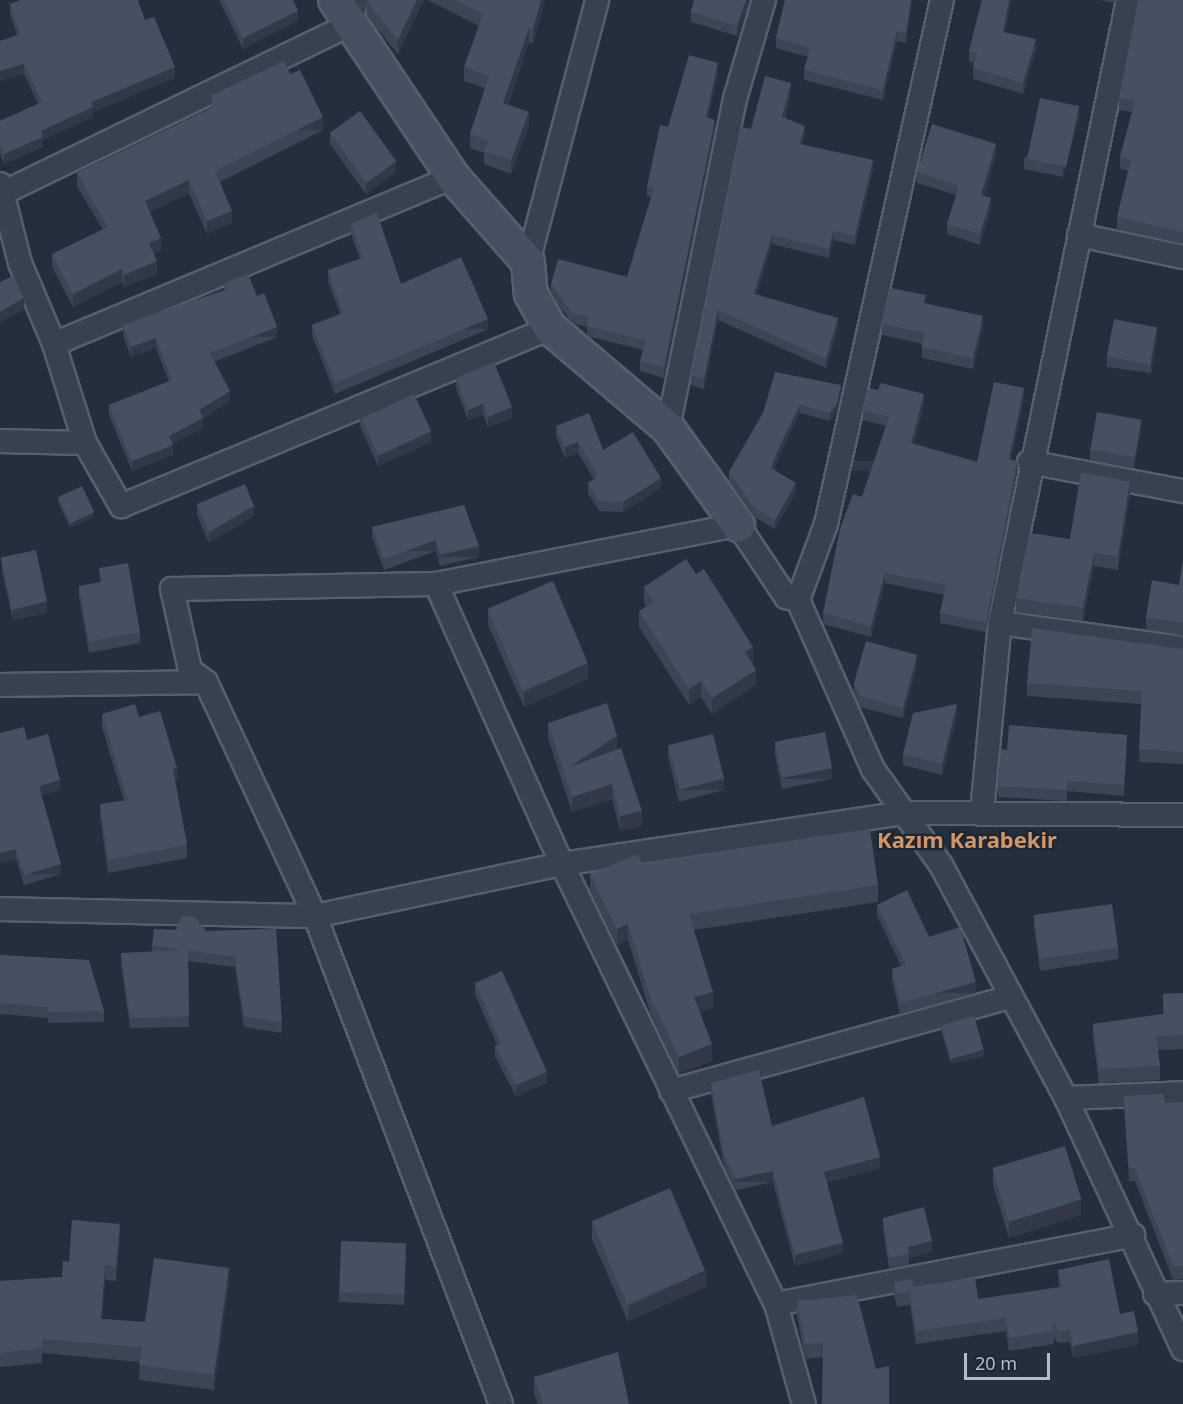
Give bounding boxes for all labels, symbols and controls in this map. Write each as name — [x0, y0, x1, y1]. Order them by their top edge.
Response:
district label: Kazım Karabekir — [877, 827, 1057, 853]
scale bar — [967, 1341, 1052, 1379]
text: 20 m — [975, 1351, 1017, 1375]

